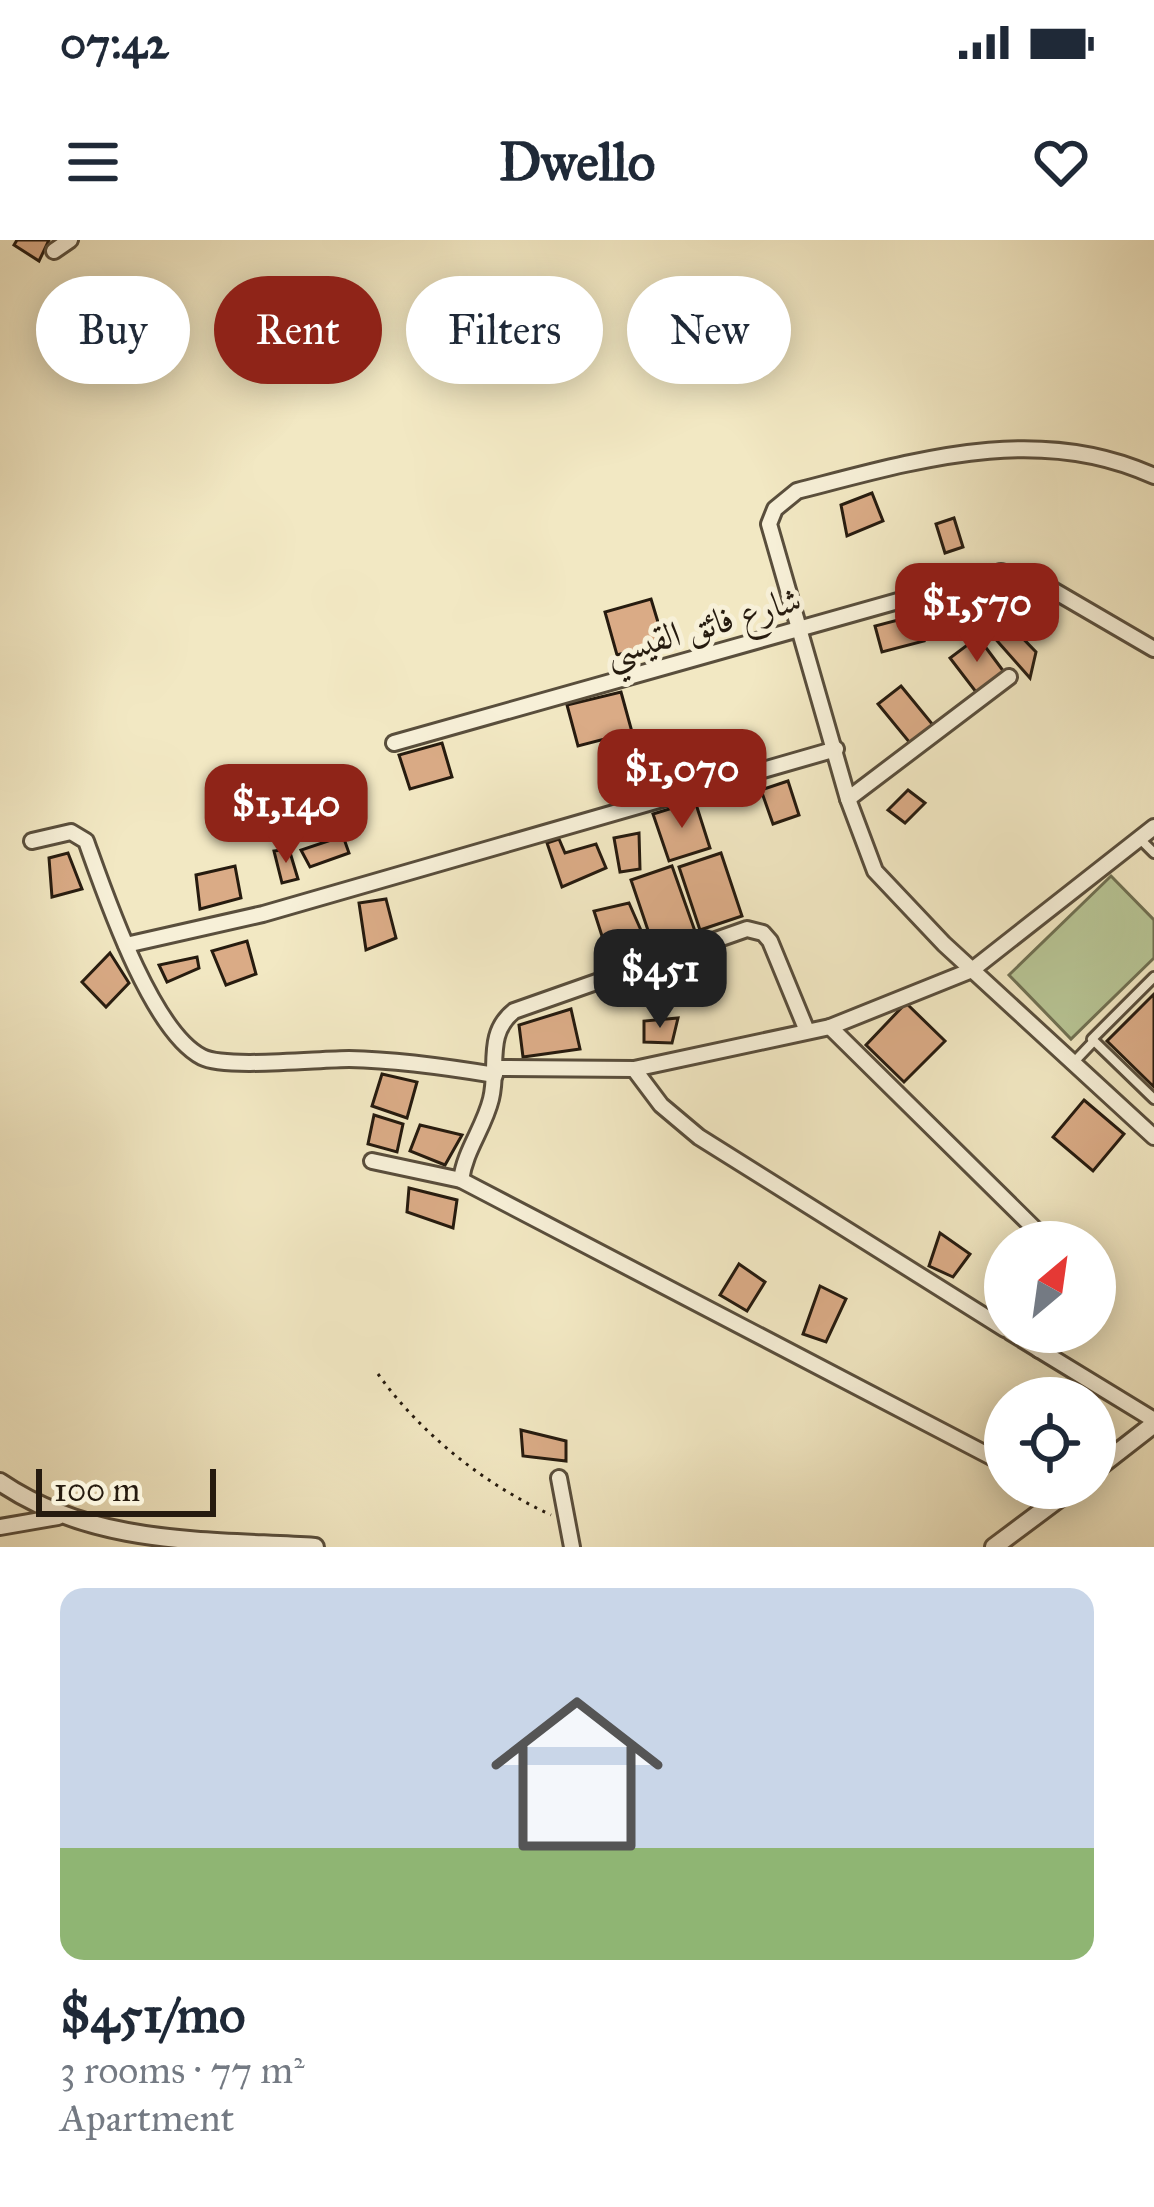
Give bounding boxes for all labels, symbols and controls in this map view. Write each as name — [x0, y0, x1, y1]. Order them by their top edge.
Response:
text: 07:42 — [60, 15, 169, 70]
icon: menu — [60, 129, 126, 195]
text: Dwello — [499, 129, 655, 195]
icon: heart — [1028, 129, 1094, 195]
chip: Buy — [36, 276, 190, 384]
chip: Rent — [214, 276, 382, 384]
chip: Filters — [406, 276, 603, 384]
chip: New — [627, 276, 791, 384]
pin: $1,570 — [879, 563, 1075, 665]
street label: شارع فائق القيسي — [600, 577, 809, 686]
text: $1,570 — [922, 578, 1032, 626]
pin: $1,070 — [584, 729, 780, 831]
text: $1,070 — [624, 744, 740, 792]
pin: $1,140 — [188, 764, 384, 866]
text: $1,140 — [232, 779, 340, 827]
pin: $451 — [589, 929, 731, 1031]
text: $451 — [621, 944, 699, 992]
north arrow — [984, 1221, 1116, 1353]
map controls — [984, 1221, 1116, 1509]
button: locate — [984, 1377, 1116, 1509]
scale bar — [36, 1463, 216, 1516]
text: 100 m — [54, 1470, 140, 1510]
icon: home — [469, 1666, 685, 1882]
text: $451/mo — [60, 1984, 245, 2046]
text: 3 rooms · 77 m² — [60, 2046, 305, 2094]
text: Apartment — [60, 2094, 234, 2142]

